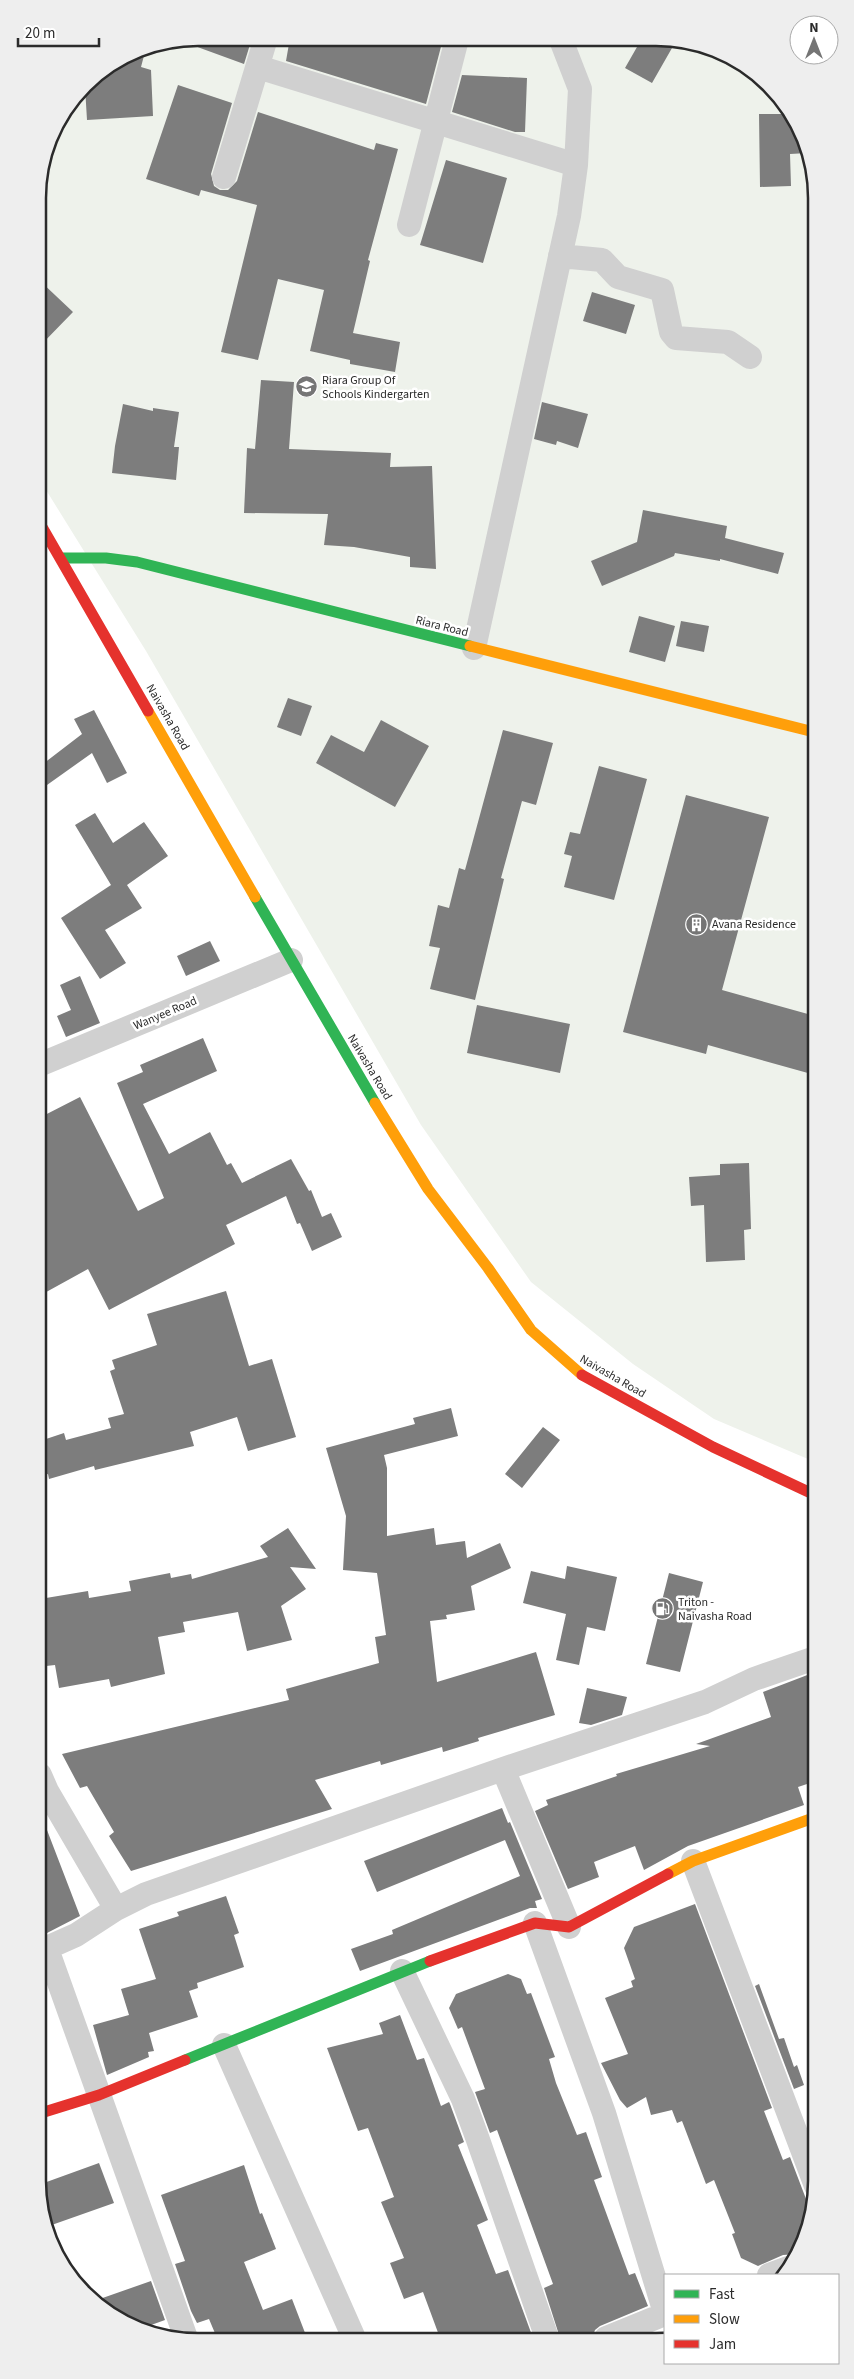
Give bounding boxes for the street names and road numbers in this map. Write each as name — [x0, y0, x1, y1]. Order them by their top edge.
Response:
street label: Riara Road — [414, 612, 470, 641]
street label: Naivasha Road — [142, 681, 193, 754]
street label: Wanyee Road — [131, 992, 200, 1034]
street label: Naivasha Road — [343, 1031, 396, 1103]
street label: Naivasha Road — [576, 1351, 649, 1402]

